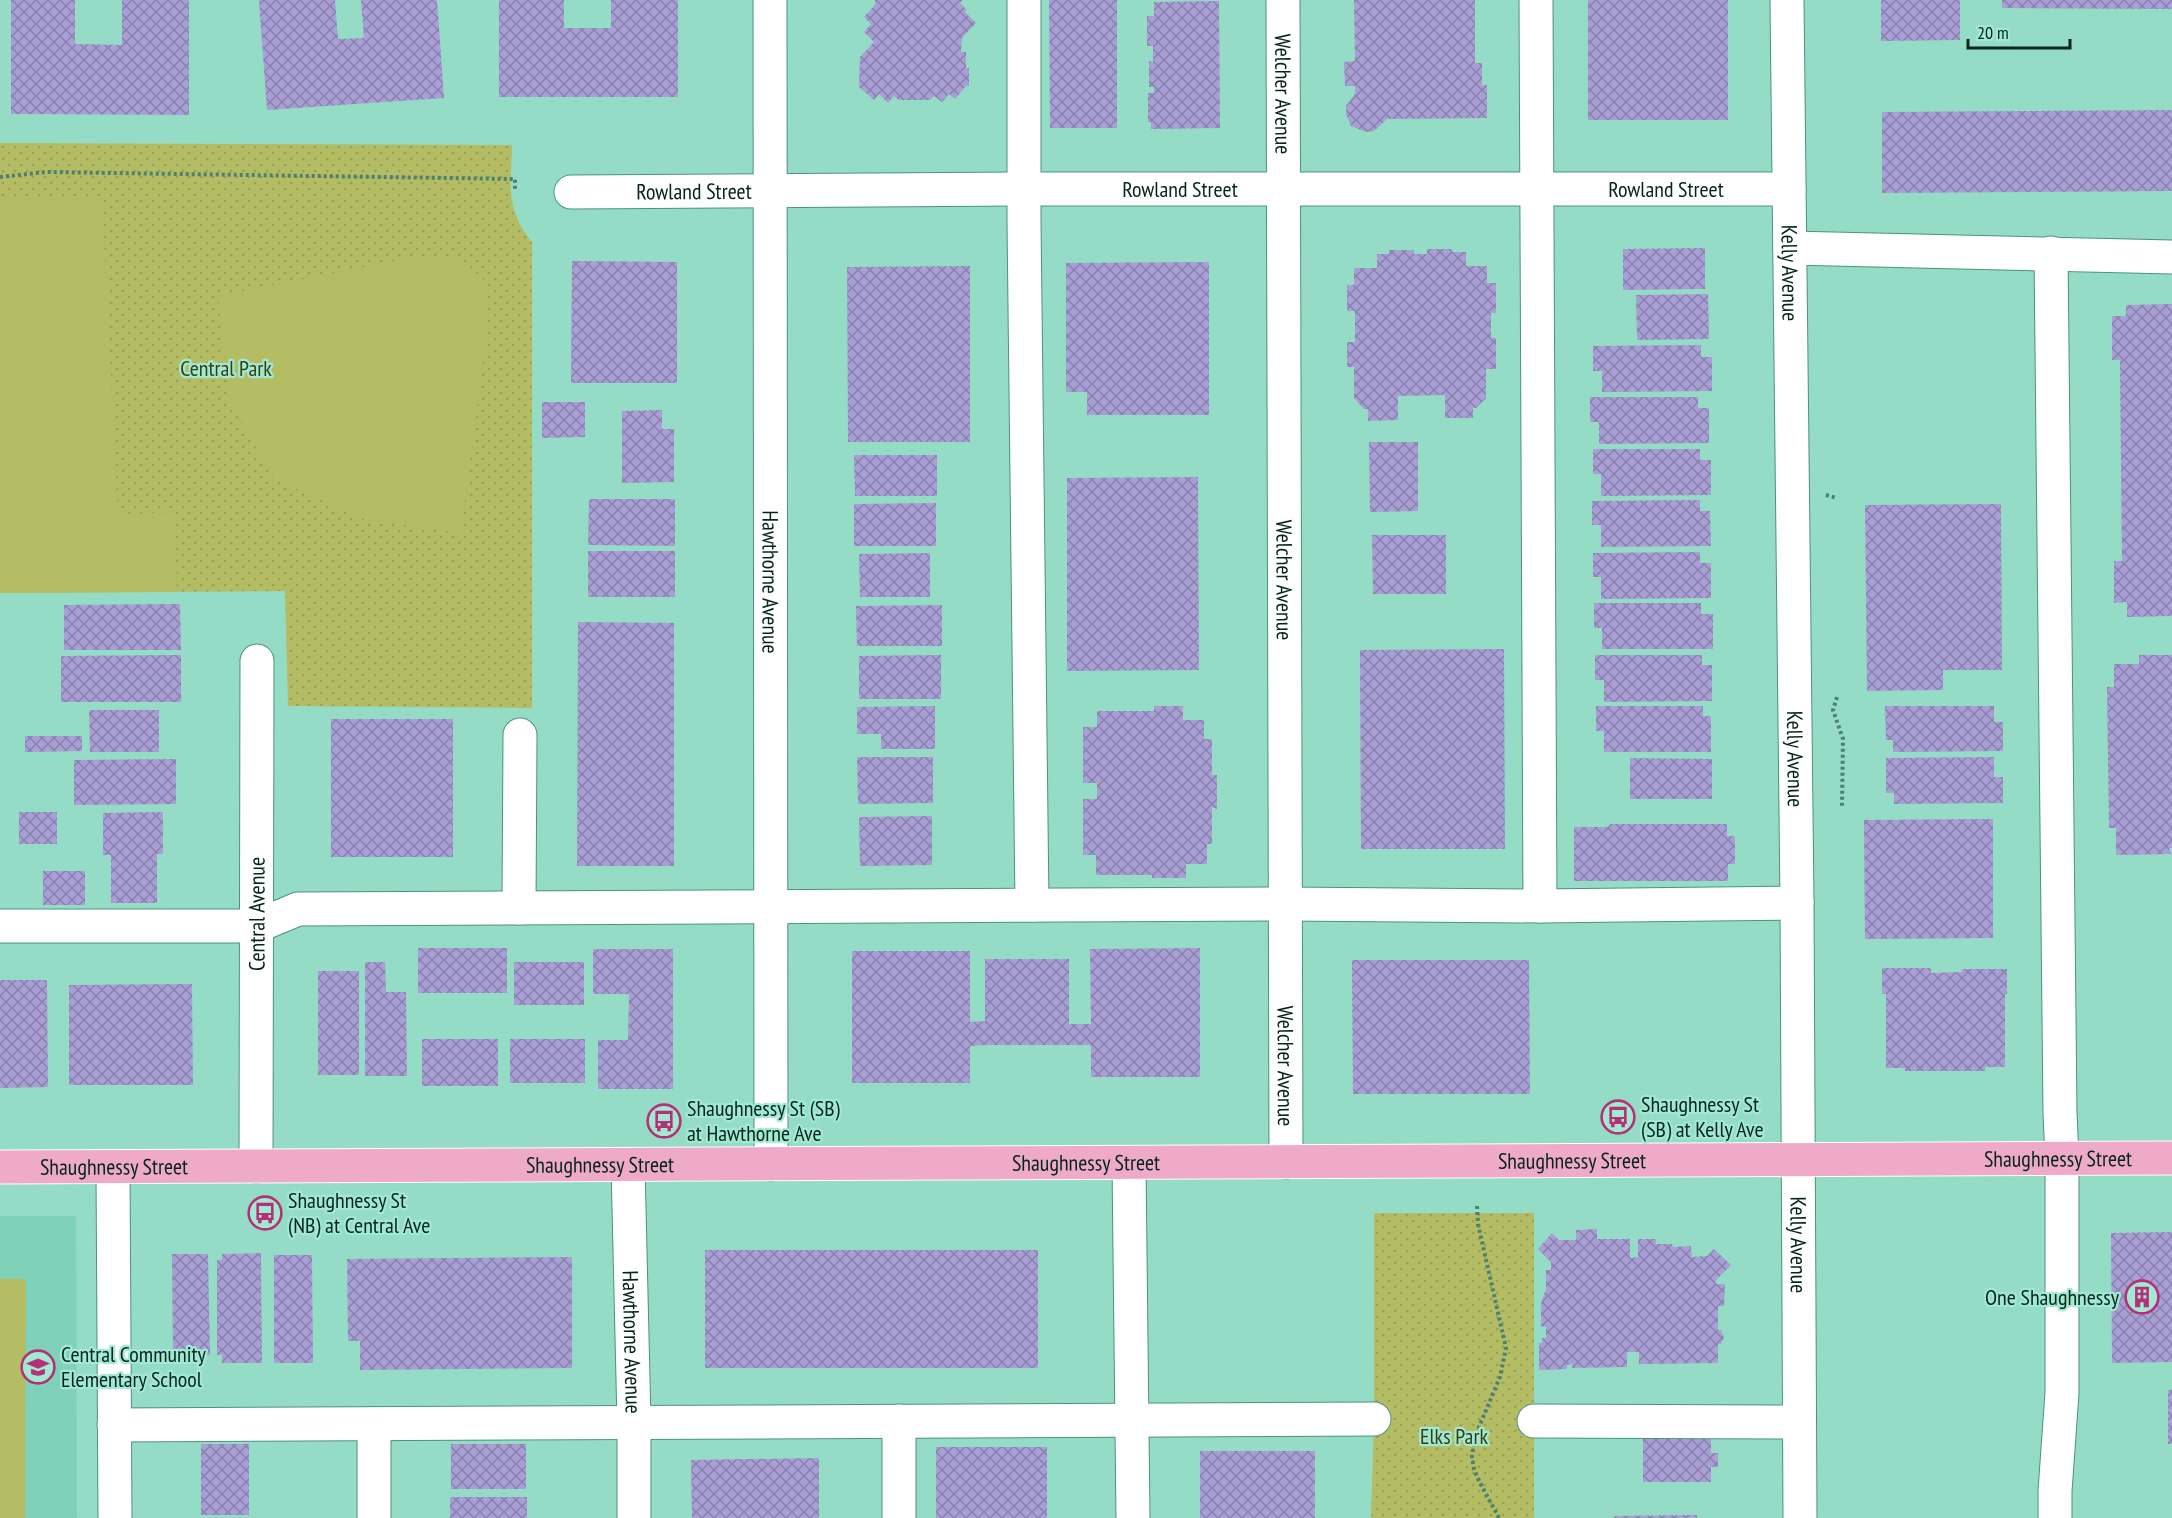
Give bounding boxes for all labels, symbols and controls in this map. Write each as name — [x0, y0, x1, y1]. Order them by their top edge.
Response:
scale bar — [1968, 12, 2070, 50]
text: 20 m — [1977, 21, 2009, 44]
street label: Welcher Avenue — [1269, 34, 1297, 154]
street label: Rowland Street — [1122, 175, 1238, 203]
street label: Rowland Street — [1608, 175, 1724, 203]
street label: Rowland Street — [636, 177, 752, 206]
street label: Kelly Avenue — [1775, 224, 1805, 322]
park label: Central Park — [180, 354, 272, 382]
street label: Hawthorne Avenue — [756, 510, 785, 654]
street label: Welcher Avenue — [1270, 520, 1299, 640]
street label: Kelly Avenue — [1781, 710, 1810, 808]
street label: Central Avenue — [242, 857, 271, 971]
street label: Welcher Avenue — [1272, 1006, 1300, 1126]
place label: Shaughnessy St (SB) at Kelly Ave — [1641, 1090, 1764, 1143]
place label: Shaughnessy St (SB) at Hawthorne Ave — [687, 1094, 841, 1147]
bus stop icon: Shaughnessy St (SB) at Kelly Ave — [1600, 1099, 1636, 1135]
bus stop icon: Shaughnessy St (SB) at Hawthorne Ave — [646, 1103, 682, 1139]
street label: Shaughnessy Street — [1984, 1144, 2132, 1173]
street label: Shaughnessy Street — [1498, 1146, 1646, 1175]
street label: Shaughnessy Street — [1012, 1148, 1160, 1177]
street label: Shaughnessy Street — [526, 1150, 674, 1179]
street label: Shaughnessy Street — [40, 1152, 188, 1181]
place label: Shaughnessy St (NB) at Central Ave — [288, 1186, 430, 1239]
bus stop icon: Shaughnessy St (NB) at Central Ave — [247, 1195, 283, 1231]
street label: Kelly Avenue — [1784, 1196, 1813, 1293]
street label: Hawthorne Avenue — [616, 1270, 648, 1414]
building icon: One Shaughnessy — [2124, 1279, 2160, 1315]
place label: One Shaughnessy — [1985, 1283, 2120, 1311]
place label: Central Community Elementary School — [61, 1340, 206, 1393]
school or university icon: Central Community Elementary School — [20, 1349, 56, 1385]
park label: Elks Park — [1420, 1422, 1488, 1450]

